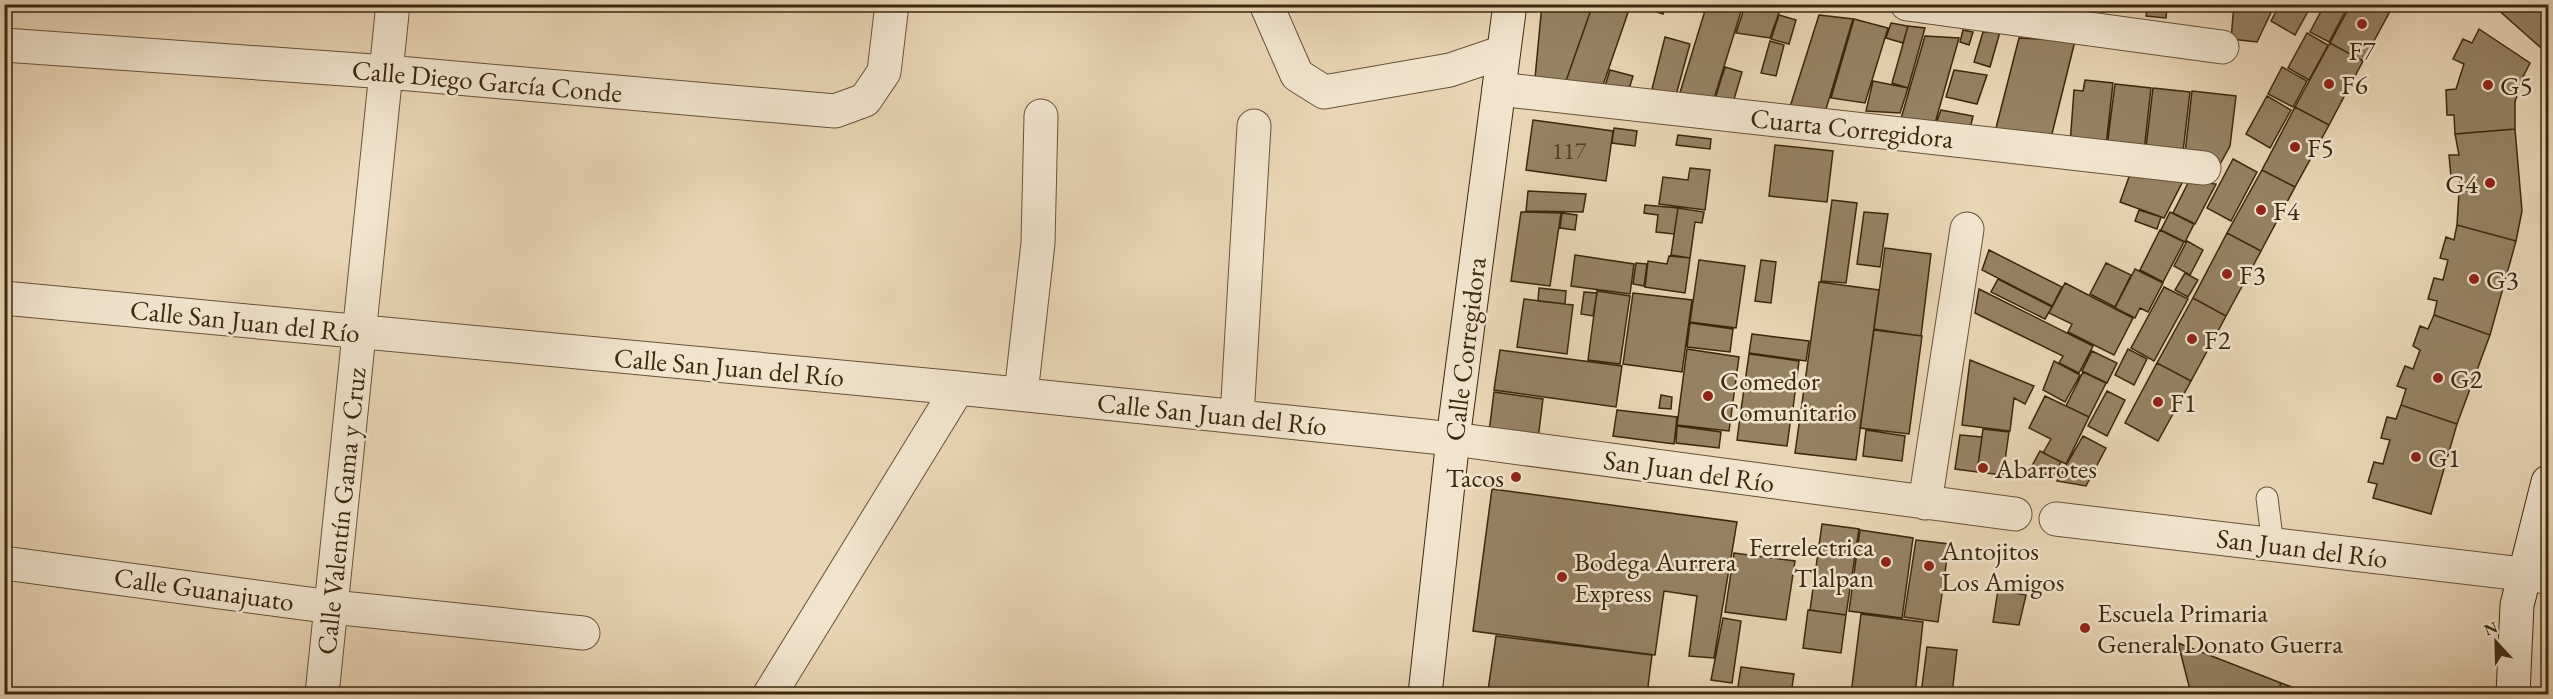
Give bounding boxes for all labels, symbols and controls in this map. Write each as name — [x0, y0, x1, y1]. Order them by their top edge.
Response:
marker: F7 — [2355, 17, 2369, 31]
place label: F7 — [2349, 33, 2376, 68]
street label: Calle Diego García Conde — [350, 52, 624, 110]
place label: F6 — [2341, 67, 2368, 102]
place label: G5 — [2500, 68, 2533, 103]
marker: F6 — [2322, 77, 2336, 91]
marker: G5 — [2481, 78, 2495, 92]
street label: Cuarta Corregidora — [1749, 100, 1956, 156]
place label: F5 — [2307, 130, 2334, 165]
house number: 117 — [1552, 135, 1587, 166]
marker: F5 — [2288, 140, 2302, 154]
place label: G4 — [2445, 166, 2479, 201]
marker: G4 — [2483, 176, 2497, 190]
place label: F4 — [2273, 193, 2301, 228]
marker: F4 — [2254, 203, 2268, 217]
street label: Calle Corregidora — [1436, 255, 1494, 443]
place label: F3 — [2239, 257, 2266, 292]
place label: G3 — [2486, 262, 2519, 297]
marker: F3 — [2220, 267, 2234, 281]
marker: G3 — [2467, 272, 2481, 286]
street label: Calle San Juan del Río — [128, 292, 362, 350]
place label: F2 — [2204, 322, 2231, 357]
marker: F2 — [2185, 332, 2199, 346]
street label: Calle San Juan del Río — [612, 340, 846, 394]
place label: G2 — [2450, 361, 2483, 396]
place label: Comedor Comunitario — [1720, 363, 1857, 429]
street label: Calle Valentín Gama y Cruz — [309, 365, 374, 656]
marker: G2 — [2431, 371, 2445, 385]
street label: Calle San Juan del Río — [1095, 385, 1329, 443]
place label: F1 — [2170, 385, 2197, 420]
marker: Comedor Comunitario — [1701, 389, 1715, 403]
marker: F1 — [2151, 395, 2165, 409]
place label: G1 — [2428, 440, 2461, 475]
street label: San Juan del Río — [1601, 442, 1777, 500]
marker: G1 — [2409, 450, 2423, 464]
place label: Abarrotes — [1994, 451, 2097, 486]
place label: Tacos — [1445, 460, 1504, 495]
marker: Abarrotes — [1976, 461, 1990, 475]
marker: Tacos — [1509, 470, 1523, 484]
street label: San Juan del Río — [2214, 520, 2390, 576]
place label: Ferrelectrica Tlalpan — [1749, 529, 1874, 595]
place label: Antojitos Los Amigos — [1940, 533, 2064, 599]
place label: Bodega Aurrera Express — [1574, 544, 1737, 610]
marker: Ferrelectrica Tlalpan — [1879, 555, 1893, 569]
street label: Calle Guanajuato — [112, 559, 296, 619]
marker: Antojitos Los Amigos — [1922, 559, 1936, 573]
marker: Bodega Aurrera Express — [1555, 570, 1569, 584]
place label: Escuela Primaria General Donato Guerra — [2097, 595, 2343, 661]
north arrow — [2466, 612, 2526, 672]
text: N — [2481, 616, 2501, 641]
marker: Escuela Primaria General Donato Guerra — [2078, 621, 2092, 635]

